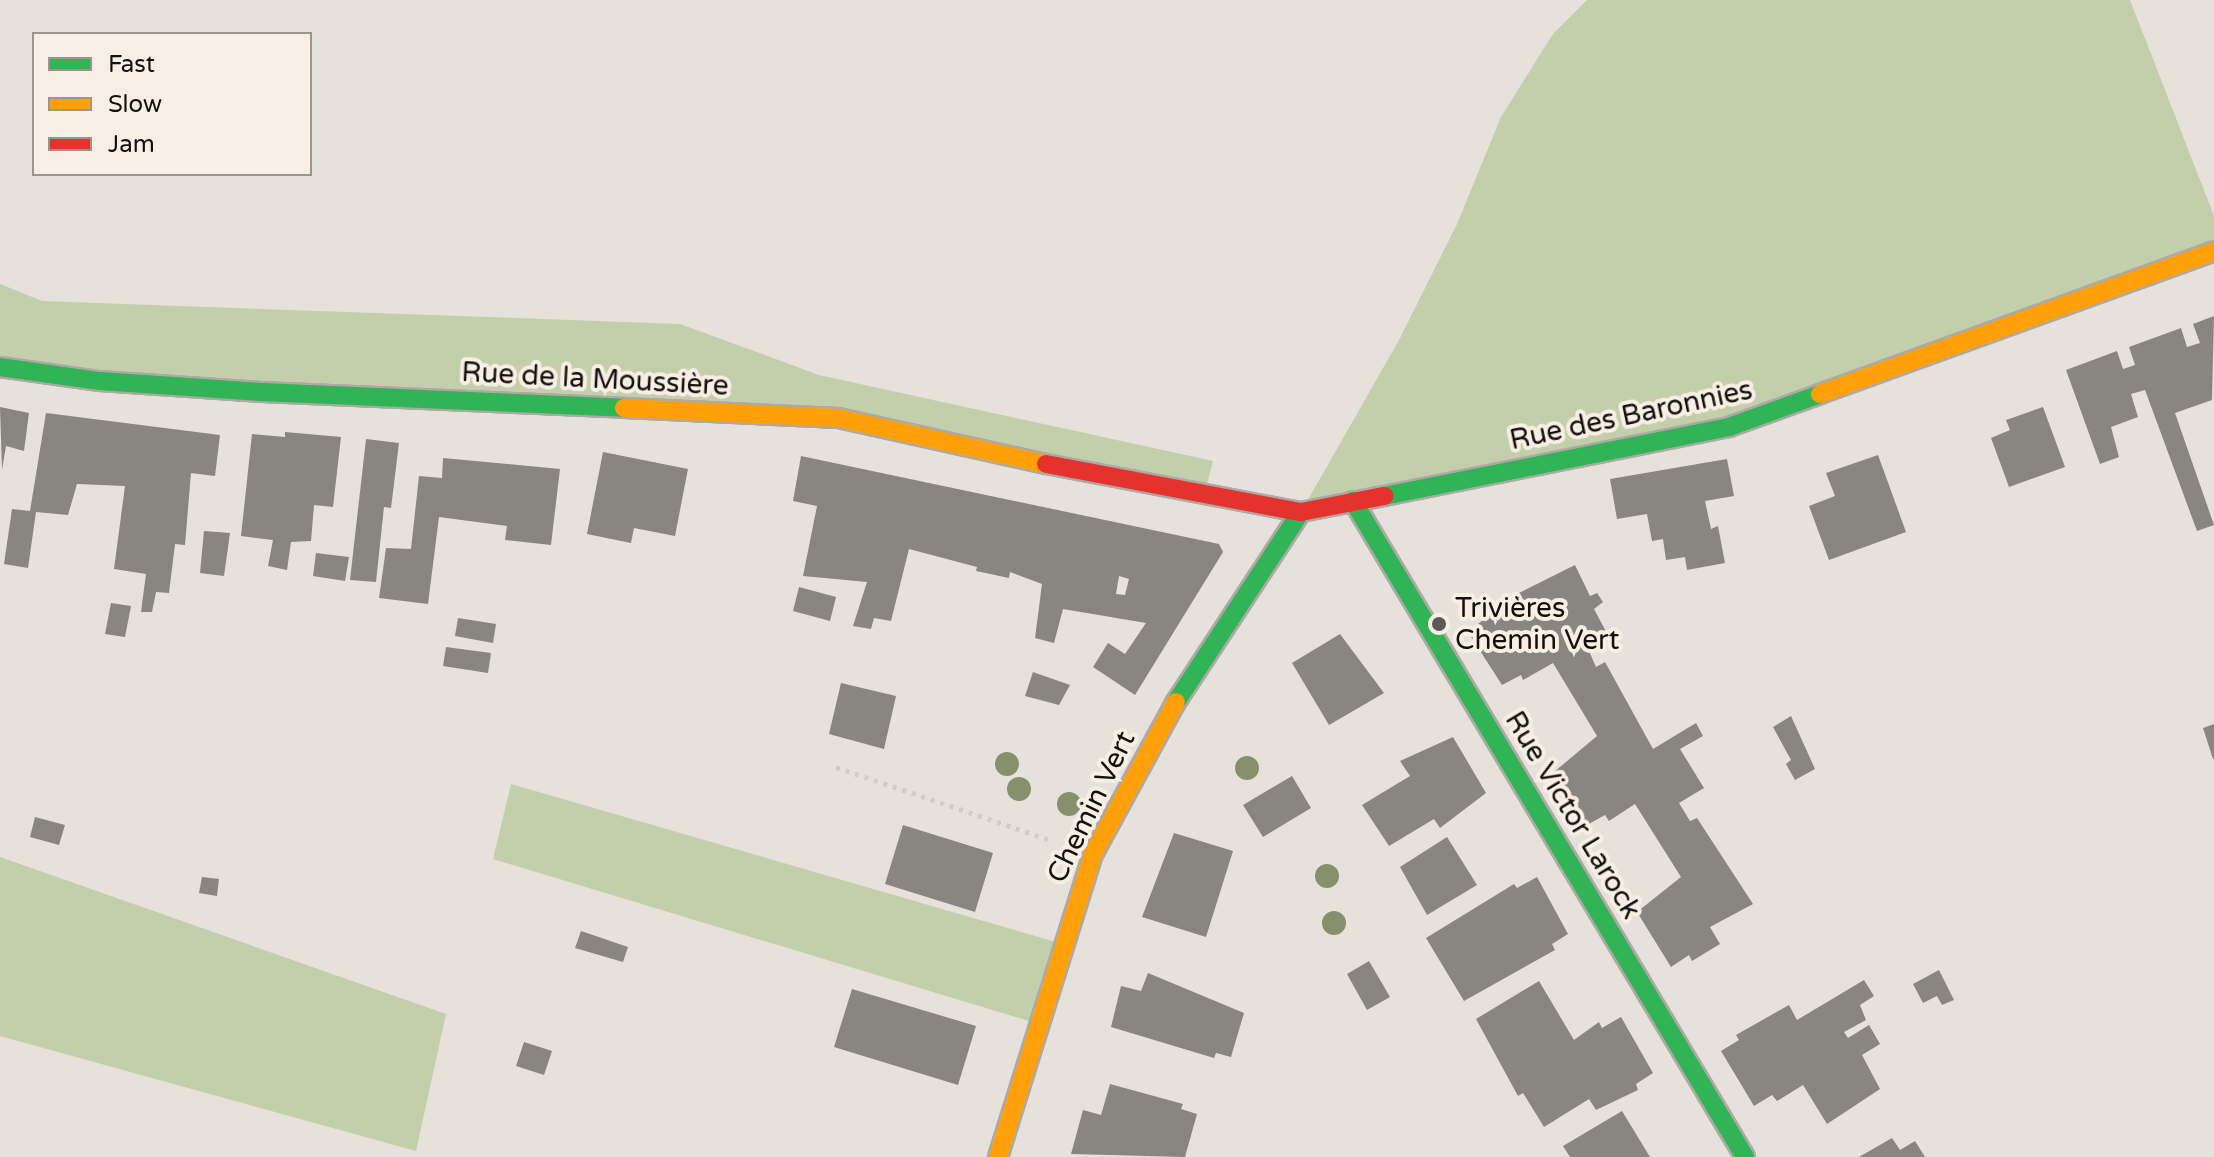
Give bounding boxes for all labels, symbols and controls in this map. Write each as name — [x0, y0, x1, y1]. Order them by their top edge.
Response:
legend — [32, 32, 312, 176]
text: Fast — [108, 50, 155, 79]
text: Slow — [108, 90, 162, 119]
text: Jam — [108, 130, 155, 159]
street label: Rue de la Moussière — [461, 355, 729, 403]
street label: Rue des Baronnies — [1507, 373, 1755, 457]
place label: Trivières Chemin Vert — [1455, 591, 1620, 657]
marker: Trivières Chemin Vert — [1430, 615, 1448, 633]
street label: Rue Victor Larock — [1498, 705, 1648, 925]
street label: Chemin Vert — [1040, 726, 1142, 888]

